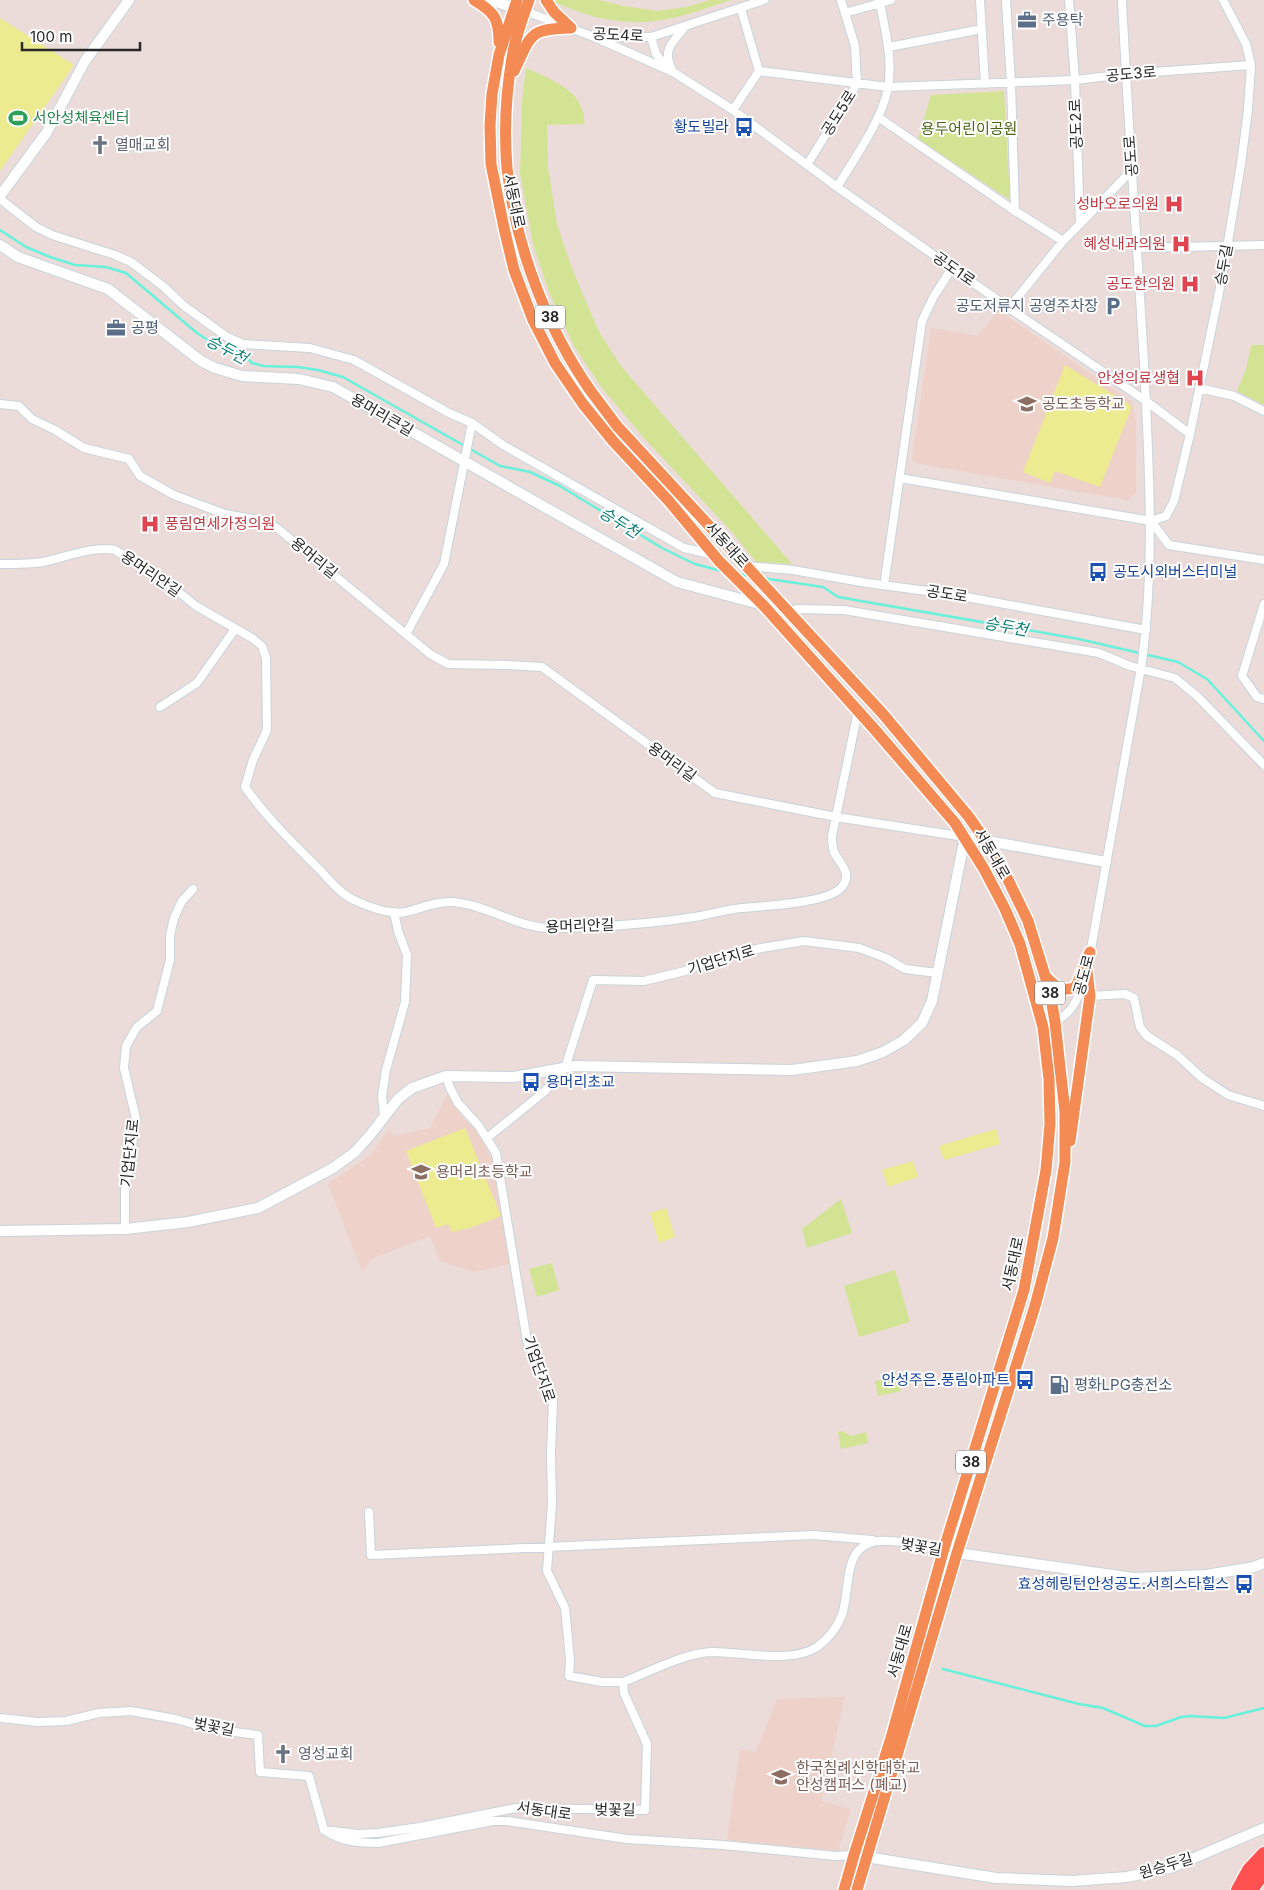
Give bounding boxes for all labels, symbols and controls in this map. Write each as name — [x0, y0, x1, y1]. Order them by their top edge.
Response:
office icon: 주용탁 — [1016, 9, 1038, 31]
place label: 주용탁 — [1042, 10, 1084, 29]
scale bar — [22, 20, 140, 52]
street label: 공도4로 — [592, 24, 644, 45]
text: 100 m — [30, 27, 72, 46]
street label: 공도3로 — [1105, 62, 1157, 85]
street label: 공도5로 — [817, 86, 860, 139]
street label: 공도2로 — [1065, 98, 1086, 150]
sports icon: 서안성체육센터 — [7, 107, 29, 129]
place label: 서안성체육센터 — [33, 108, 130, 127]
bus stop icon: 황도빌라 — [733, 116, 755, 138]
place label: 황도빌라 — [674, 117, 729, 136]
park label: 용두어린이공원 — [921, 119, 1017, 138]
church icon: 열매교회 — [89, 134, 111, 156]
place label: 열매교회 — [115, 135, 170, 154]
street label: 공도로 — [1120, 135, 1141, 177]
street label: 서동대로 — [499, 172, 530, 230]
hospital icon: 성바오로의원 — [1163, 193, 1185, 215]
place label: 성바오로의원 — [1076, 194, 1159, 213]
hospital icon: 혜성내과의원 — [1170, 233, 1192, 255]
place label: 혜성내과의원 — [1083, 234, 1166, 253]
street label: 승두길 — [1211, 243, 1236, 287]
street label: 공도1로 — [929, 247, 979, 290]
hospital icon: 공도한의원 — [1179, 273, 1201, 295]
place label: 공도한의원 — [1106, 274, 1175, 293]
parking icon: 공도저류지 공영주차장 — [1102, 295, 1124, 317]
place label: 공도저류지 공영주차장 — [956, 296, 1098, 315]
road number: 38 — [535, 306, 565, 328]
office icon: 공평 — [105, 317, 127, 339]
place label: 공평 — [131, 318, 159, 337]
water label: 승두천 — [203, 330, 253, 369]
hospital icon: 안성의료생협 — [1184, 367, 1206, 389]
place label: 안성의료생협 — [1097, 368, 1180, 387]
street label: 용머리큰길 — [348, 389, 417, 440]
school or university icon: 공도초등학교 — [1016, 393, 1038, 415]
place label: 공도초등학교 — [1042, 394, 1125, 413]
water label: 승두천 — [596, 502, 646, 543]
hospital icon: 풍림연세가정의원 — [139, 513, 161, 535]
place label: 풍림연세가정의원 — [165, 514, 275, 533]
street label: 서동대로 — [702, 518, 753, 572]
street label: 용머리길 — [287, 533, 342, 582]
street label: 용머리안길 — [117, 546, 185, 601]
bus stop icon: 공도시외버스터미널 — [1087, 561, 1109, 583]
place label: 공도시외버스터미널 — [1113, 562, 1237, 581]
street label: 공도로 — [925, 581, 969, 606]
water label: 승두천 — [983, 612, 1032, 640]
street label: 용머리길 — [644, 738, 700, 786]
street label: 서동대로 — [970, 825, 1014, 882]
street label: 용머리안길 — [545, 915, 615, 936]
street label: 기업단지로 — [685, 940, 757, 979]
street label: 공도로 — [1069, 952, 1098, 997]
road number: 38 — [1035, 981, 1065, 1004]
bus stop icon: 용머리초교 — [520, 1071, 542, 1093]
place label: 용머리초교 — [546, 1072, 615, 1091]
street label: 기업단지로 — [116, 1118, 143, 1188]
school or university icon: 용머리초등학교 — [410, 1161, 432, 1183]
place label: 용머리초등학교 — [436, 1162, 533, 1181]
street label: 서동대로 — [997, 1235, 1028, 1293]
street label: 기업단지로 — [519, 1333, 560, 1405]
bus stop icon: 안성주은.풍림아파트 — [1014, 1369, 1036, 1391]
place label: 안성주은.풍림아파트 — [881, 1370, 1010, 1389]
fuel station icon: 평화LPG충전소 — [1048, 1374, 1070, 1396]
place label: 평화LPG충전소 — [1074, 1375, 1172, 1394]
road number: 38 — [956, 1450, 986, 1474]
street label: 벚꽃길 — [899, 1534, 943, 1559]
bus stop icon: 효성헤링턴안성공도.서희스타힐스 — [1233, 1573, 1255, 1595]
place label: 효성헤링턴안성공도.서희스타힐스 — [1018, 1574, 1229, 1593]
street label: 서동대로 — [883, 1622, 916, 1680]
street label: 벚꽃길 — [192, 1713, 236, 1740]
church icon: 영성교회 — [272, 1743, 294, 1765]
place label: 영성교회 — [298, 1744, 353, 1763]
place label: 한국침례신학대학교 안성캠퍼스 (폐교) — [796, 1758, 920, 1794]
school or university icon: 한국침례신학대학교 안성캠퍼스 (폐교) — [770, 1766, 792, 1788]
street label: 서동대로 — [515, 1797, 573, 1824]
street label: 벚꽃길 — [594, 1800, 636, 1819]
street label: 원승두길 — [1137, 1848, 1195, 1883]

